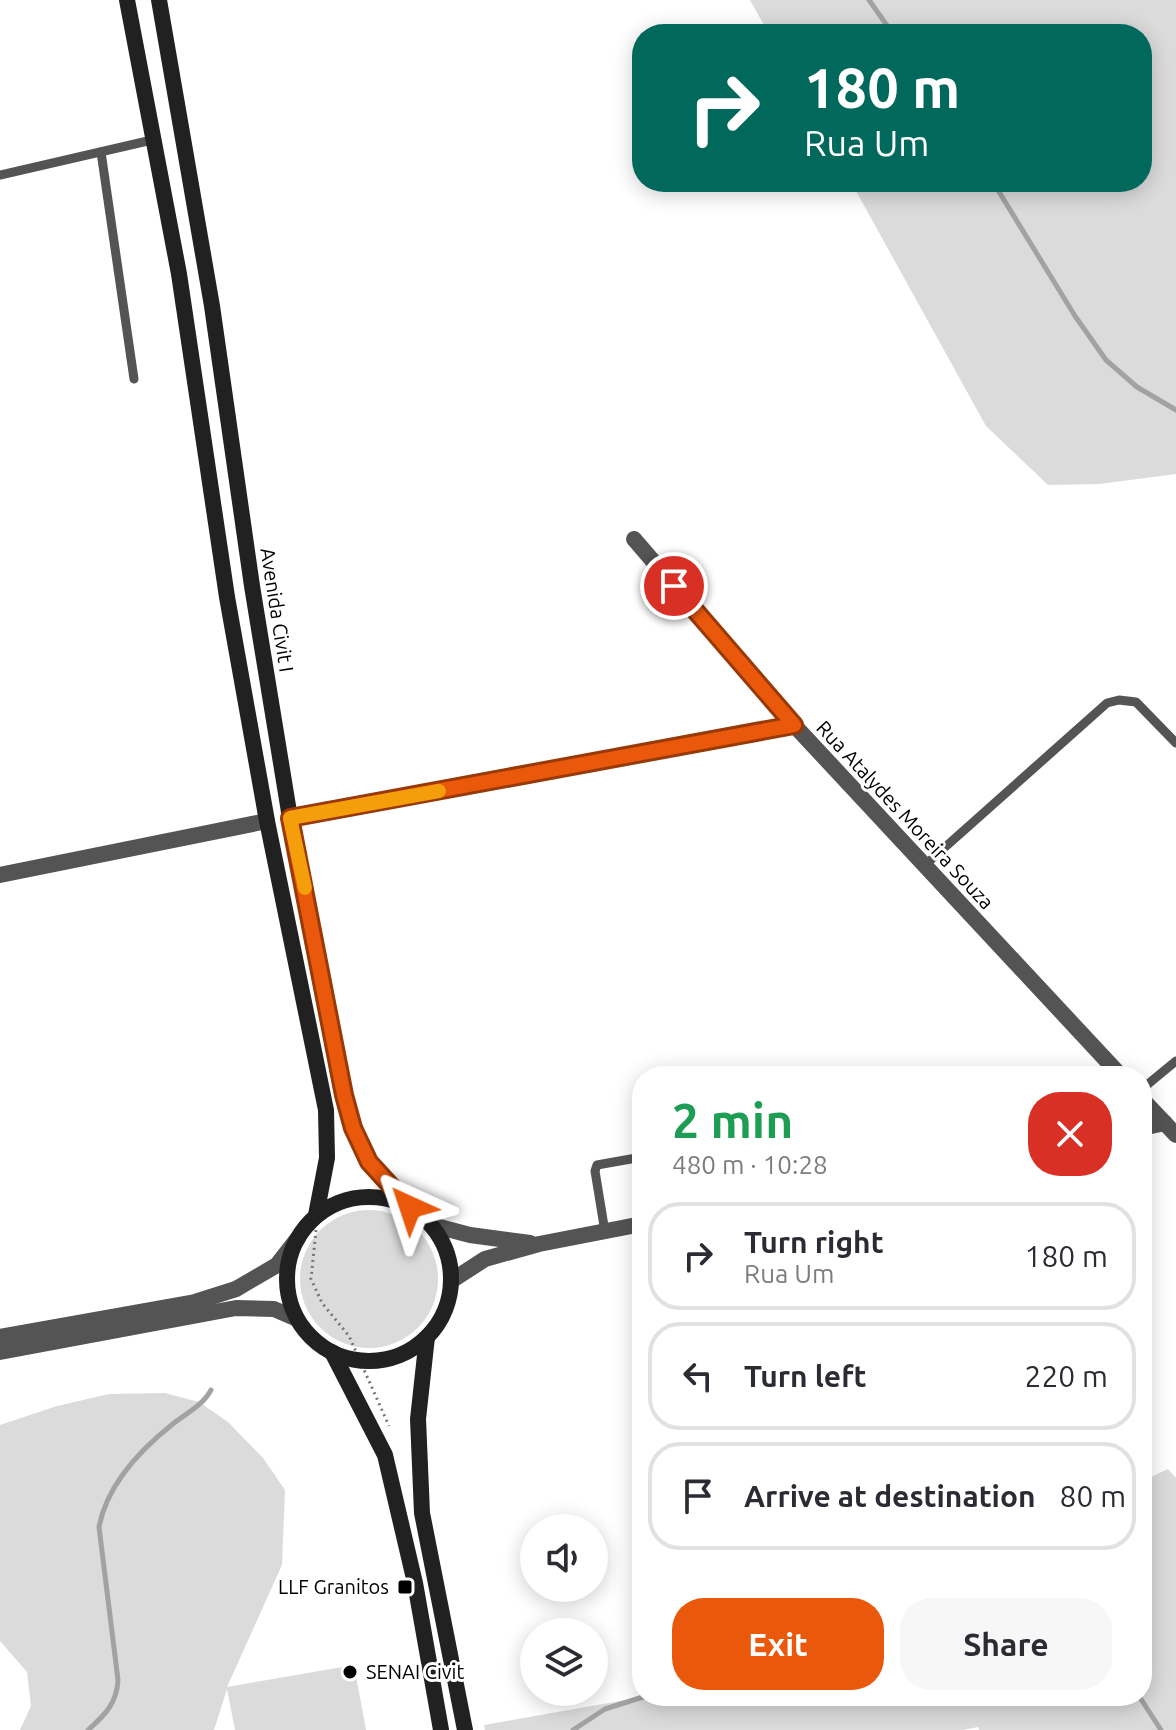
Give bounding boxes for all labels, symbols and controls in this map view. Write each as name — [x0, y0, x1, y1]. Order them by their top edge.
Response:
icon: right — [672, 56, 776, 160]
text: 180 m — [804, 56, 960, 119]
text: Rua Um — [804, 122, 929, 163]
street label: Avenida Civit I — [256, 546, 299, 674]
pin — [640, 552, 708, 620]
icon: arrive — [652, 564, 696, 608]
street label: Rua Atalydes Moreira Souza — [812, 716, 999, 913]
button: close — [1028, 1092, 1112, 1176]
text: 2 min — [672, 1093, 793, 1147]
text: 480 m · 10:28 — [672, 1150, 828, 1179]
position arrow — [368, 1165, 452, 1249]
text: Turn right — [744, 1225, 884, 1259]
icon: right — [676, 1234, 720, 1278]
text: 180 m — [1024, 1239, 1108, 1273]
text: Rua Um — [744, 1259, 835, 1288]
icon: left — [676, 1354, 720, 1398]
text: Turn left — [744, 1359, 866, 1393]
text: 220 m — [1024, 1359, 1108, 1393]
icon: arrive — [676, 1474, 720, 1518]
text: Arrive at destination — [744, 1479, 1036, 1513]
text: 80 m — [1060, 1479, 1126, 1513]
map controls — [520, 1514, 608, 1706]
button: sound — [520, 1514, 608, 1602]
place label: LLF Granitos — [278, 1575, 389, 1598]
marker: LLF Granitos — [396, 1578, 414, 1596]
button: Exit — [672, 1598, 884, 1690]
button: Share — [900, 1598, 1112, 1690]
button: layers — [520, 1618, 608, 1706]
place label: SENAI Civit — [366, 1660, 464, 1683]
marker: SENAI Civit — [341, 1663, 359, 1681]

